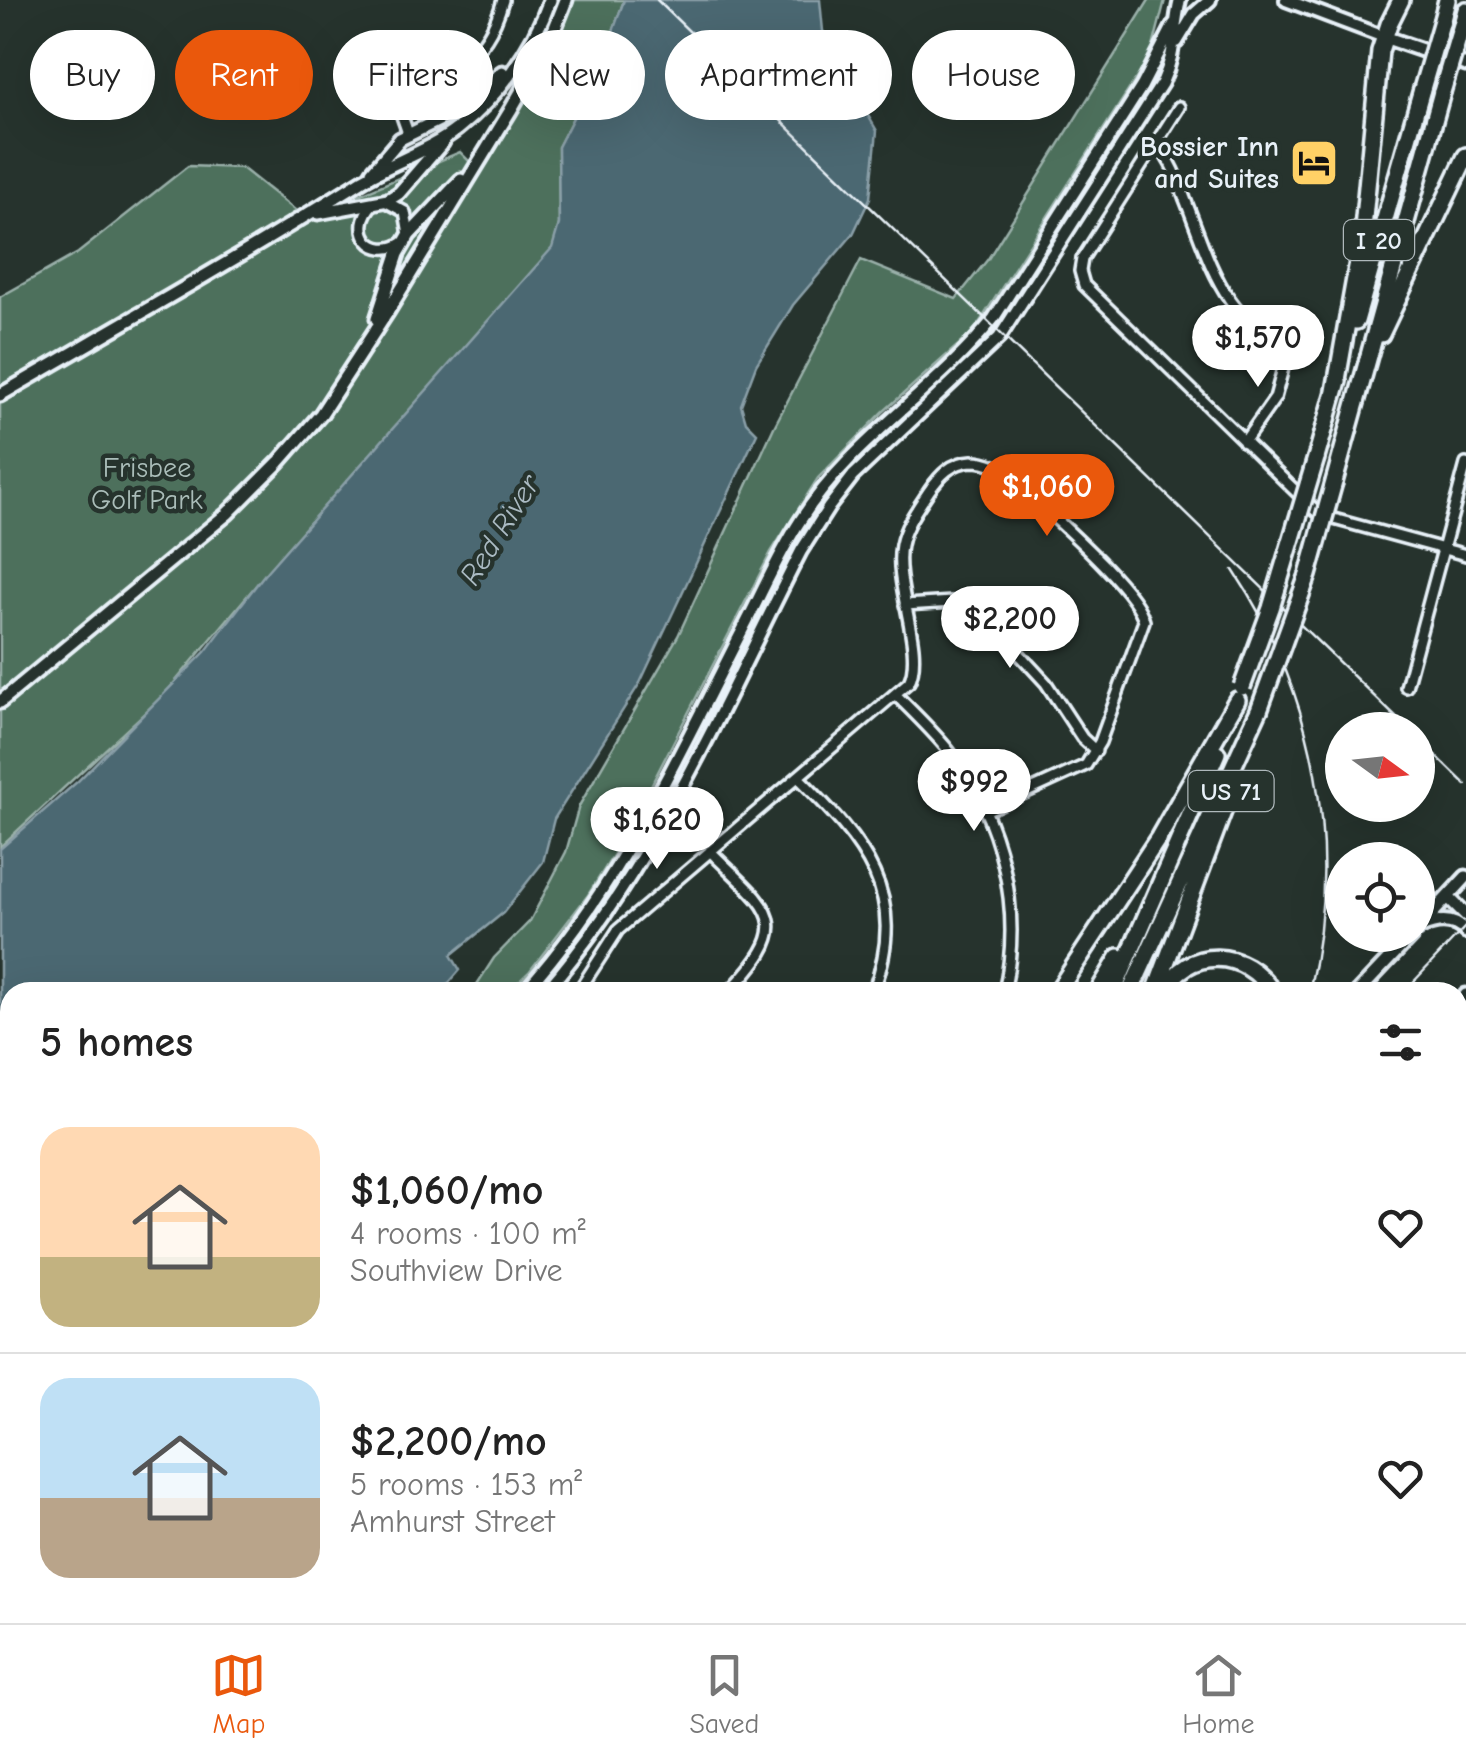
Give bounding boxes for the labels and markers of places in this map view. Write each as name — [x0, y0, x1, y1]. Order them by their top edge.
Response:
place label: Bossier Inn and Suites — [1140, 131, 1279, 195]
hotel icon: Bossier Inn and Suites — [1288, 137, 1340, 189]
pin: $1,570 — [1177, 305, 1339, 390]
pin: $1,060 — [966, 454, 1128, 539]
pin: $2,200 — [929, 586, 1091, 671]
pin: $992 — [915, 749, 1033, 834]
pin: $1,620 — [576, 787, 738, 872]

